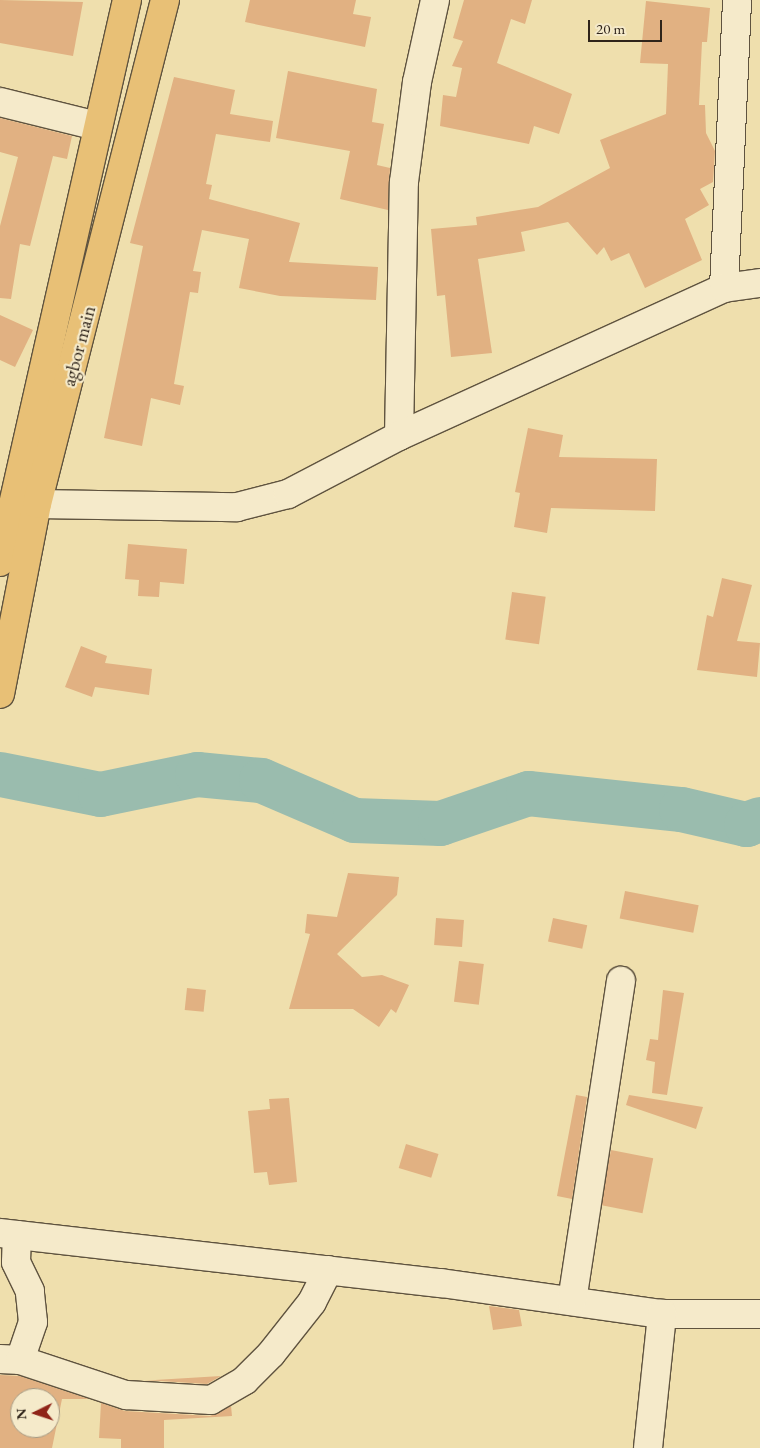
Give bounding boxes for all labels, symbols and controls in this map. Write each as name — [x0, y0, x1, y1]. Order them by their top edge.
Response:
scale bar — [590, 10, 664, 42]
text: 20 m — [596, 19, 625, 38]
street label: agbor main — [57, 303, 101, 389]
north arrow — [10, 1388, 60, 1438]
text: N — [12, 1408, 30, 1420]

